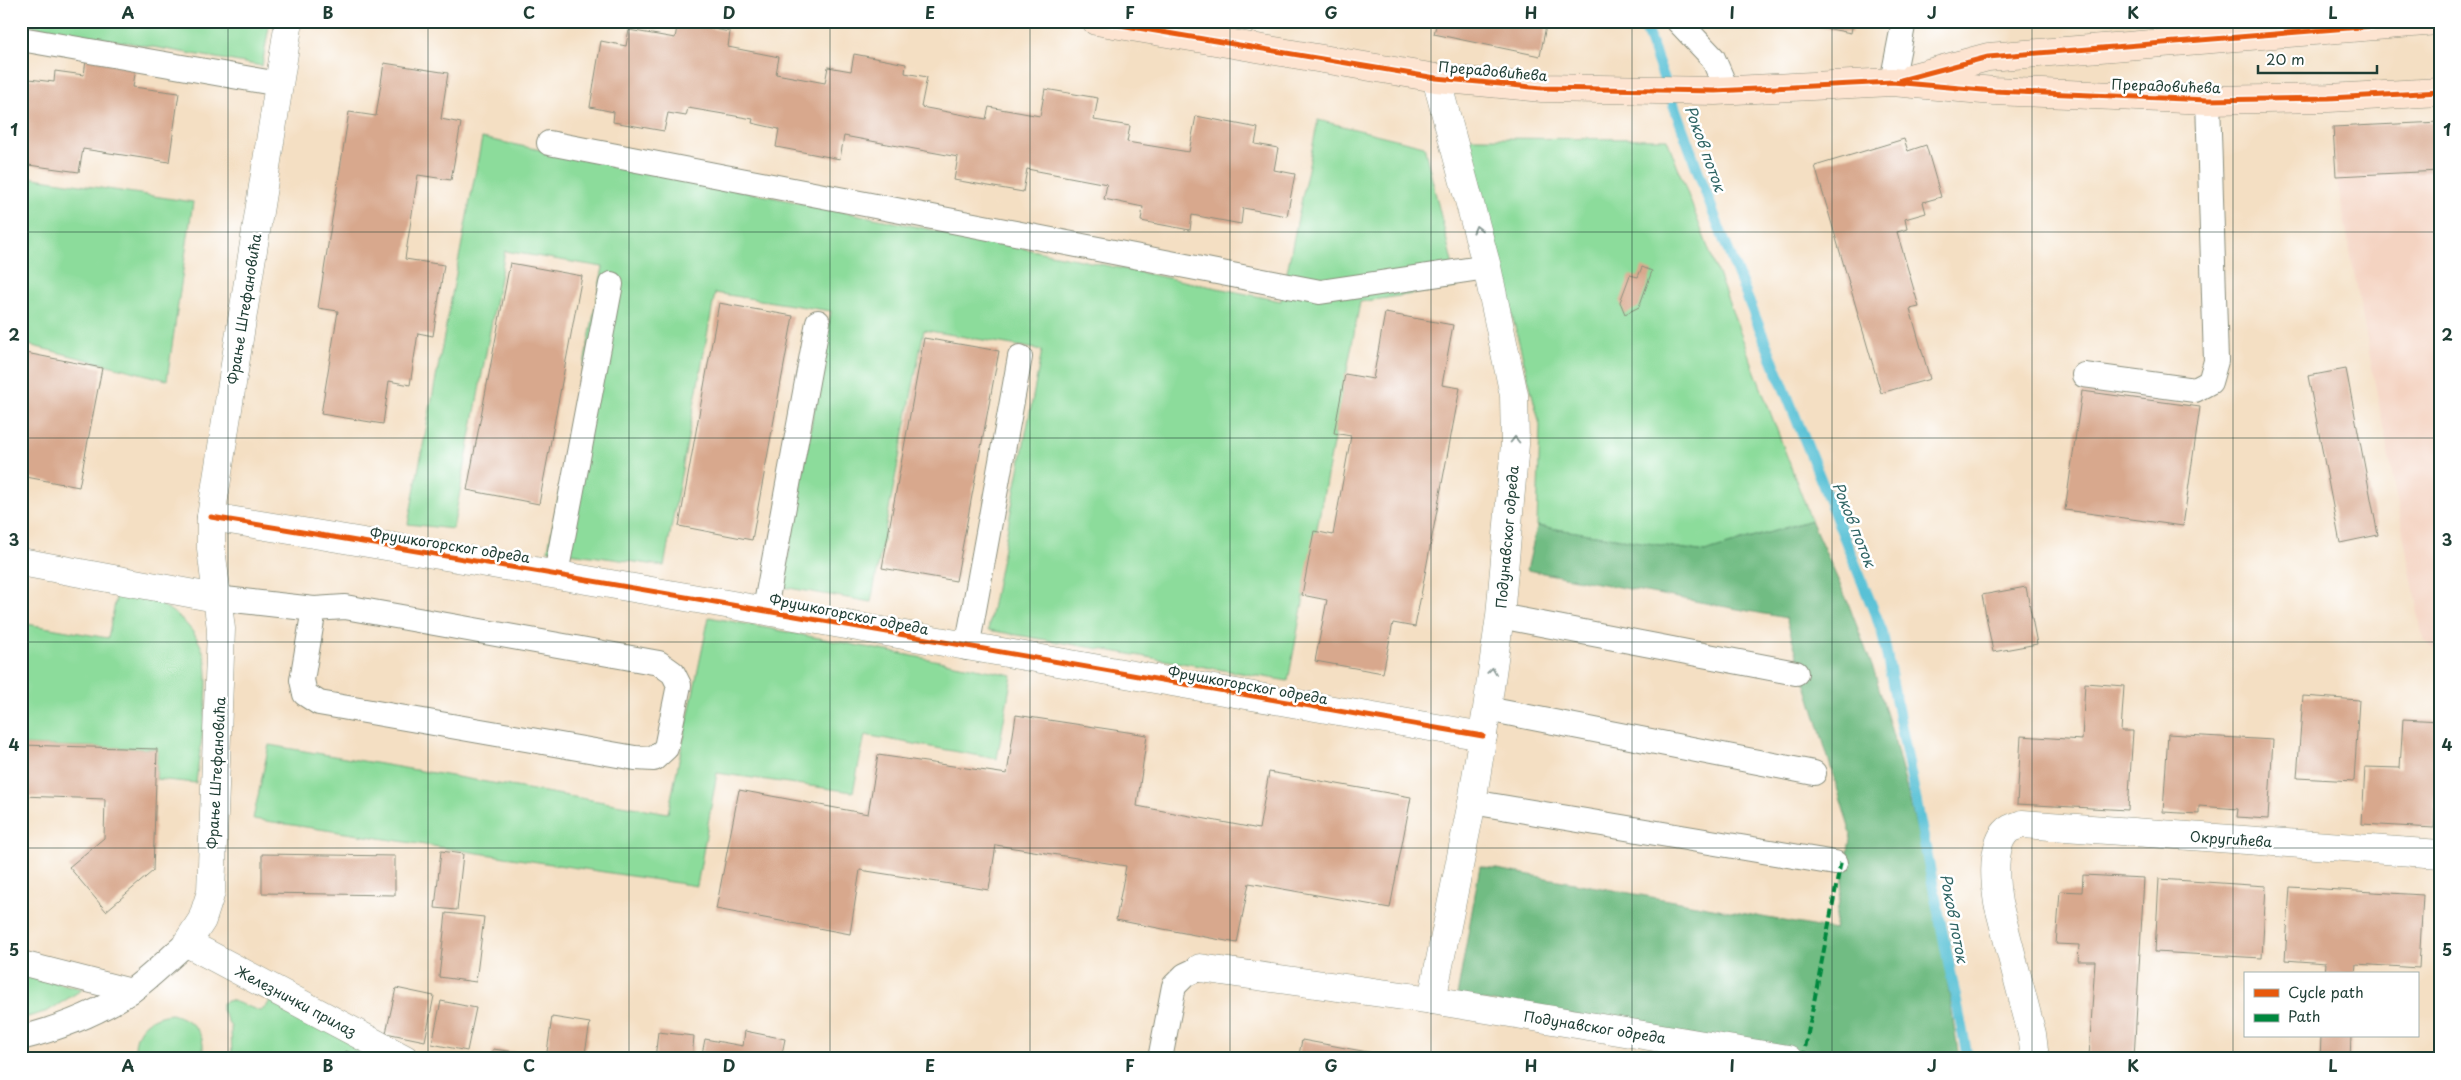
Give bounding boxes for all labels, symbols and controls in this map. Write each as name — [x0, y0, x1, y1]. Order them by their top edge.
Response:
text: A — [122, 0, 135, 24]
text: B — [323, 0, 334, 24]
text: C — [523, 0, 535, 24]
text: D — [723, 0, 735, 24]
text: E — [925, 0, 935, 24]
text: F — [1125, 0, 1135, 24]
text: G — [1324, 0, 1338, 24]
text: H — [1525, 0, 1537, 24]
text: I — [1729, 0, 1735, 24]
text: J — [1927, 0, 1937, 24]
text: K — [2127, 0, 2139, 24]
text: L — [2328, 0, 2338, 24]
scale bar — [2258, 42, 2377, 74]
text: 20 m — [2266, 47, 2305, 70]
street label: Прерадовићева — [1438, 56, 1549, 86]
street label: Прерадовићева — [2111, 74, 2221, 98]
water label: Роков поток — [1680, 102, 1733, 195]
text: 1 — [10, 117, 18, 141]
text: 1 — [2443, 117, 2451, 141]
one-way arrow — [1472, 225, 1482, 233]
street label: Фрање Штефановића — [222, 232, 266, 386]
text: 2 — [8, 322, 20, 346]
text: 2 — [2441, 322, 2453, 346]
one-way arrow — [1510, 435, 1520, 443]
street label: Подунавског одреда — [1490, 464, 1524, 609]
water label: Роков поток — [1827, 478, 1883, 571]
street label: Фрушкогорског одреда — [368, 522, 532, 568]
text: 3 — [9, 527, 19, 551]
text: 3 — [2442, 527, 2452, 551]
street label: Фрушкогорског одреда — [768, 588, 931, 640]
street label: Фрушкогорског одреда — [1166, 661, 1330, 709]
one-way arrow — [1487, 667, 1497, 675]
street label: Фрање Штефановића — [202, 696, 230, 850]
text: 4 — [9, 732, 20, 756]
text: 4 — [2442, 732, 2453, 756]
street label: Округићева — [2189, 826, 2273, 852]
water label: Роков поток — [1935, 872, 1975, 965]
text: 5 — [9, 937, 19, 961]
text: 5 — [2442, 937, 2452, 961]
street label: Железнички прилаз — [232, 960, 360, 1042]
legend — [2244, 972, 2418, 1038]
text: Cycle path — [2288, 980, 2364, 1003]
text: Path — [2288, 1004, 2320, 1027]
street label: Подунавског одреда — [1523, 1005, 1668, 1049]
text: A — [122, 1053, 135, 1077]
text: B — [323, 1053, 334, 1077]
text: C — [523, 1053, 535, 1077]
text: D — [723, 1053, 735, 1077]
text: E — [925, 1053, 935, 1077]
text: F — [1125, 1053, 1135, 1077]
text: G — [1324, 1053, 1338, 1077]
text: H — [1525, 1053, 1537, 1077]
text: I — [1729, 1053, 1735, 1077]
text: J — [1927, 1053, 1937, 1077]
text: K — [2127, 1053, 2139, 1077]
text: L — [2328, 1053, 2338, 1077]

